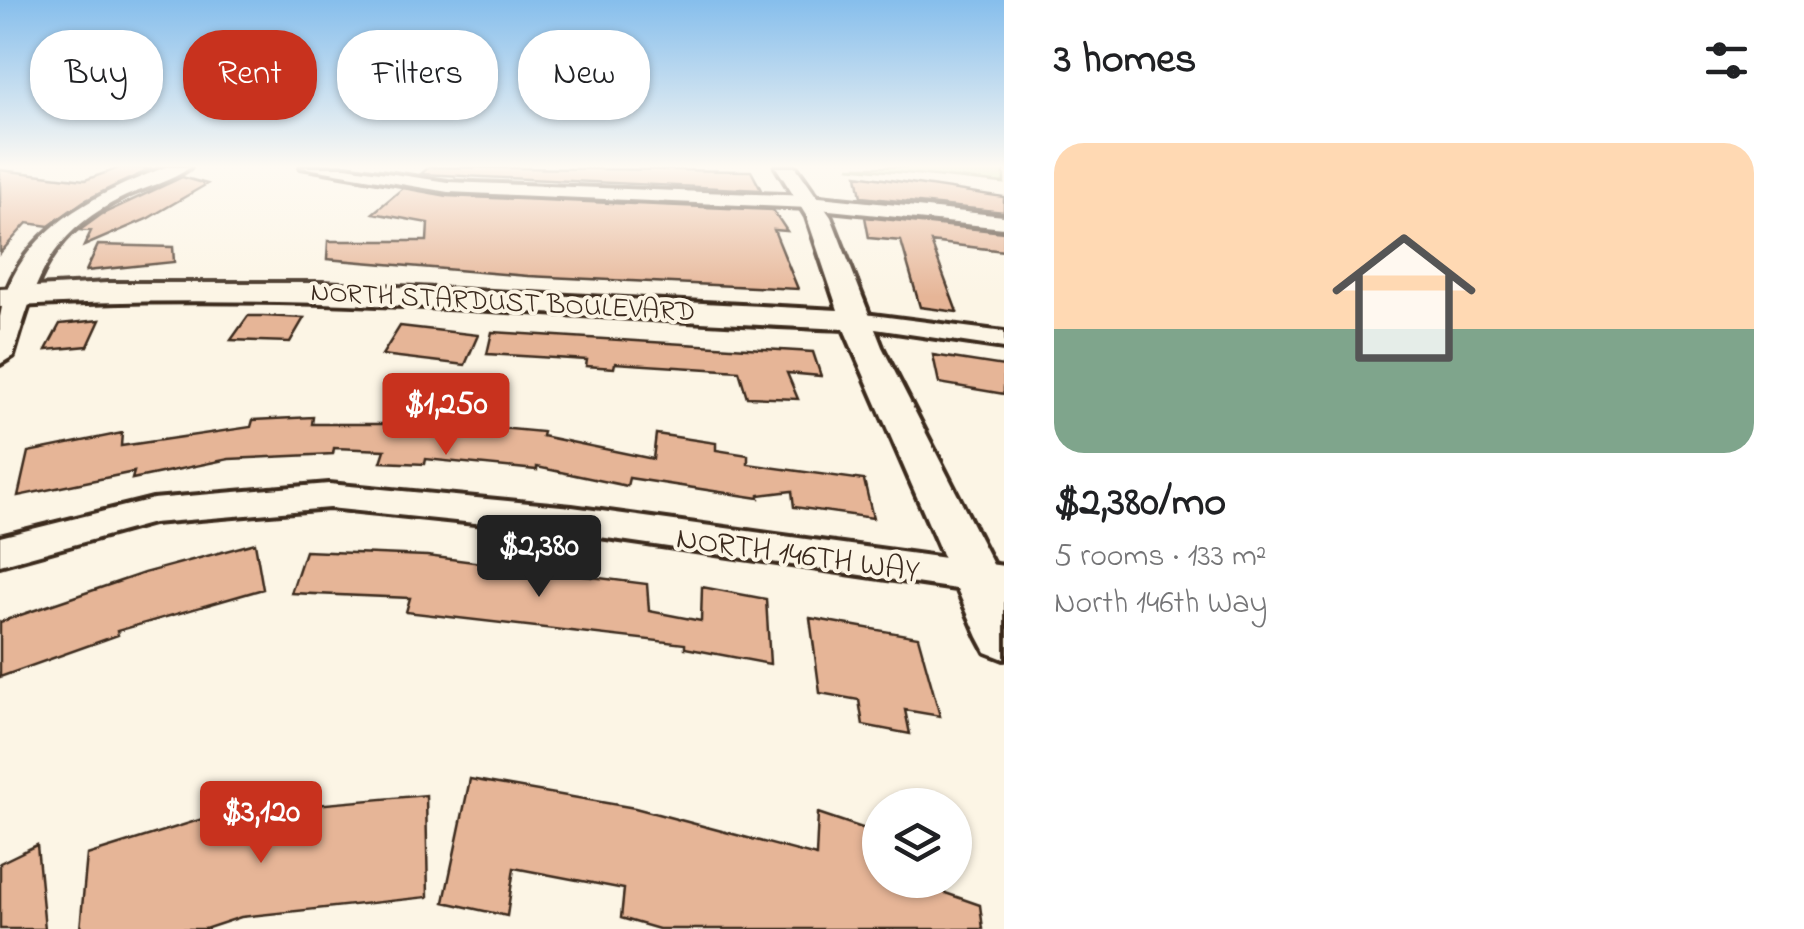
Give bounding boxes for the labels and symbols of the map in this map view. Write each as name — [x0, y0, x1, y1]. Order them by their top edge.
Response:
street label: NORTH STARDUST BOULEVARD — [309, 273, 696, 334]
pin: $1,250 — [365, 373, 527, 458]
pin: $2,380 — [458, 515, 620, 600]
street label: NORTH 146TH WAY — [673, 516, 922, 597]
pin: $3,120 — [180, 781, 342, 866]

